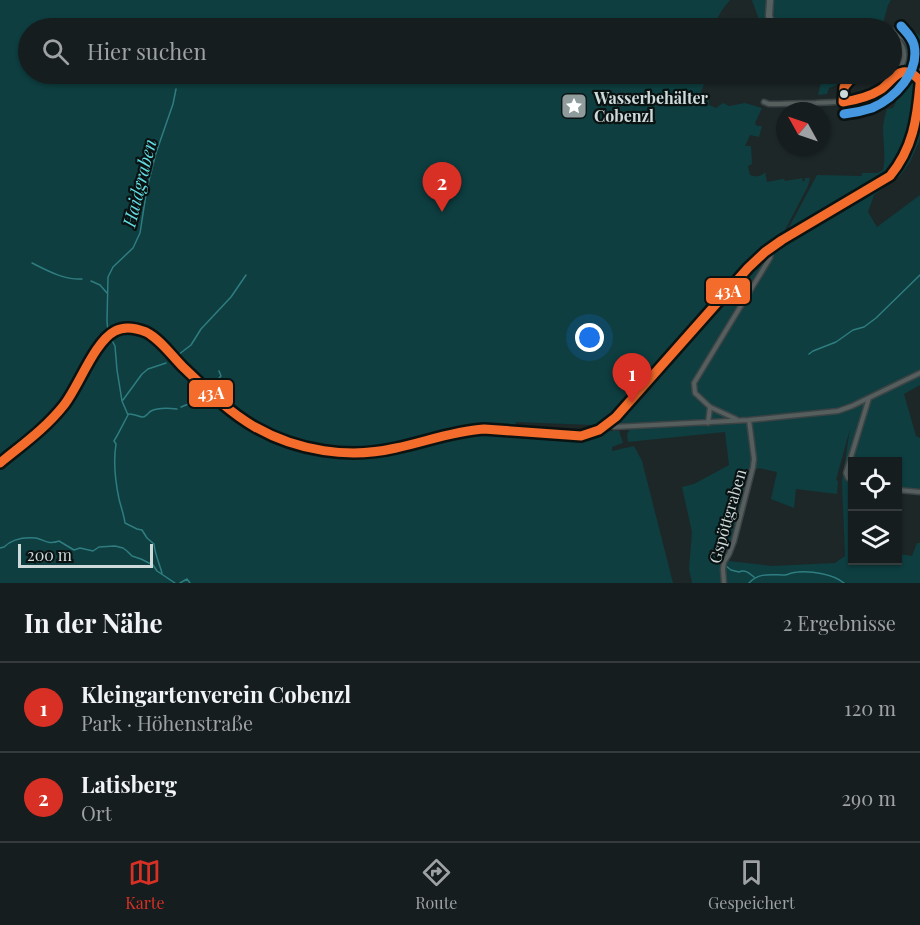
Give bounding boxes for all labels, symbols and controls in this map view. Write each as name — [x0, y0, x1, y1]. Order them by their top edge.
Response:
search box — [18, 18, 902, 84]
icon: search — [39, 35, 72, 68]
text: Hier suchen — [87, 36, 207, 66]
place label: Wasserbehälter Cobenzl — [593, 87, 709, 126]
unlabelled marker — [838, 88, 850, 100]
place icon: Wasserbehälter Cobenzl — [559, 91, 589, 121]
north arrow — [776, 102, 830, 156]
water label: Haidgraben — [116, 137, 162, 230]
pin: 2 — [422, 162, 462, 212]
line badge: 43A — [705, 277, 751, 305]
text: 43A — [715, 280, 742, 301]
your location — [575, 323, 604, 352]
pin: 1 — [612, 354, 652, 403]
line badge: 43A — [188, 379, 234, 408]
text: 43A — [198, 382, 225, 403]
map controls — [848, 457, 902, 565]
button: locate — [848, 457, 902, 511]
street label: Gspöttgraben — [704, 466, 751, 566]
button: layers — [848, 511, 902, 565]
scale bar — [18, 541, 153, 568]
text: 200 m — [27, 544, 72, 565]
text: In der Nähe — [24, 605, 163, 640]
text: 2 Ergebnisse — [783, 609, 896, 636]
text: Kleingartenverein Cobenzl — [81, 679, 351, 709]
text: 1 — [40, 694, 47, 721]
text: 120 m — [844, 694, 896, 721]
text: Park · Höhenstraße — [81, 709, 253, 736]
text: Latisberg — [81, 769, 177, 799]
text: 2 — [38, 784, 49, 811]
text: 290 m — [842, 784, 896, 811]
text: Ort — [81, 799, 112, 826]
tab: Karte — [125, 856, 165, 913]
tab: Route — [415, 856, 457, 913]
tab: Gespeichert — [708, 856, 795, 913]

